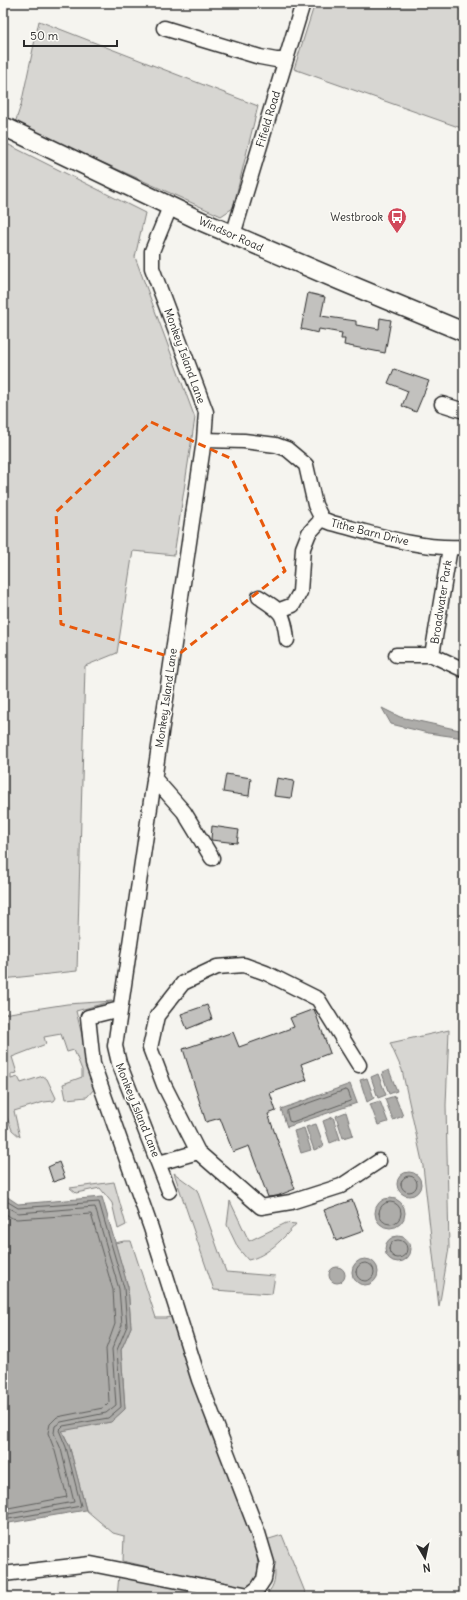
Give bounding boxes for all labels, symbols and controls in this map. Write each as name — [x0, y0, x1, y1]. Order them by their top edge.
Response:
scale bar — [24, 22, 117, 48]
text: 50 m — [30, 28, 59, 43]
street label: Fifield Road — [253, 89, 283, 149]
bus stop icon: Westbrook — [386, 206, 408, 234]
place label: Westbrook — [330, 210, 383, 224]
street label: Windsor Road — [196, 213, 266, 255]
street label: Monkey Island Lane — [161, 307, 209, 406]
street label: Tithe Barn Drive — [330, 516, 410, 548]
street label: Broadwater Park — [427, 559, 455, 645]
street label: Monkey Island Lane — [152, 647, 180, 749]
street label: Monkey Island Lane — [113, 1061, 163, 1159]
north arrow — [405, 1538, 445, 1578]
text: N — [422, 1560, 431, 1575]

